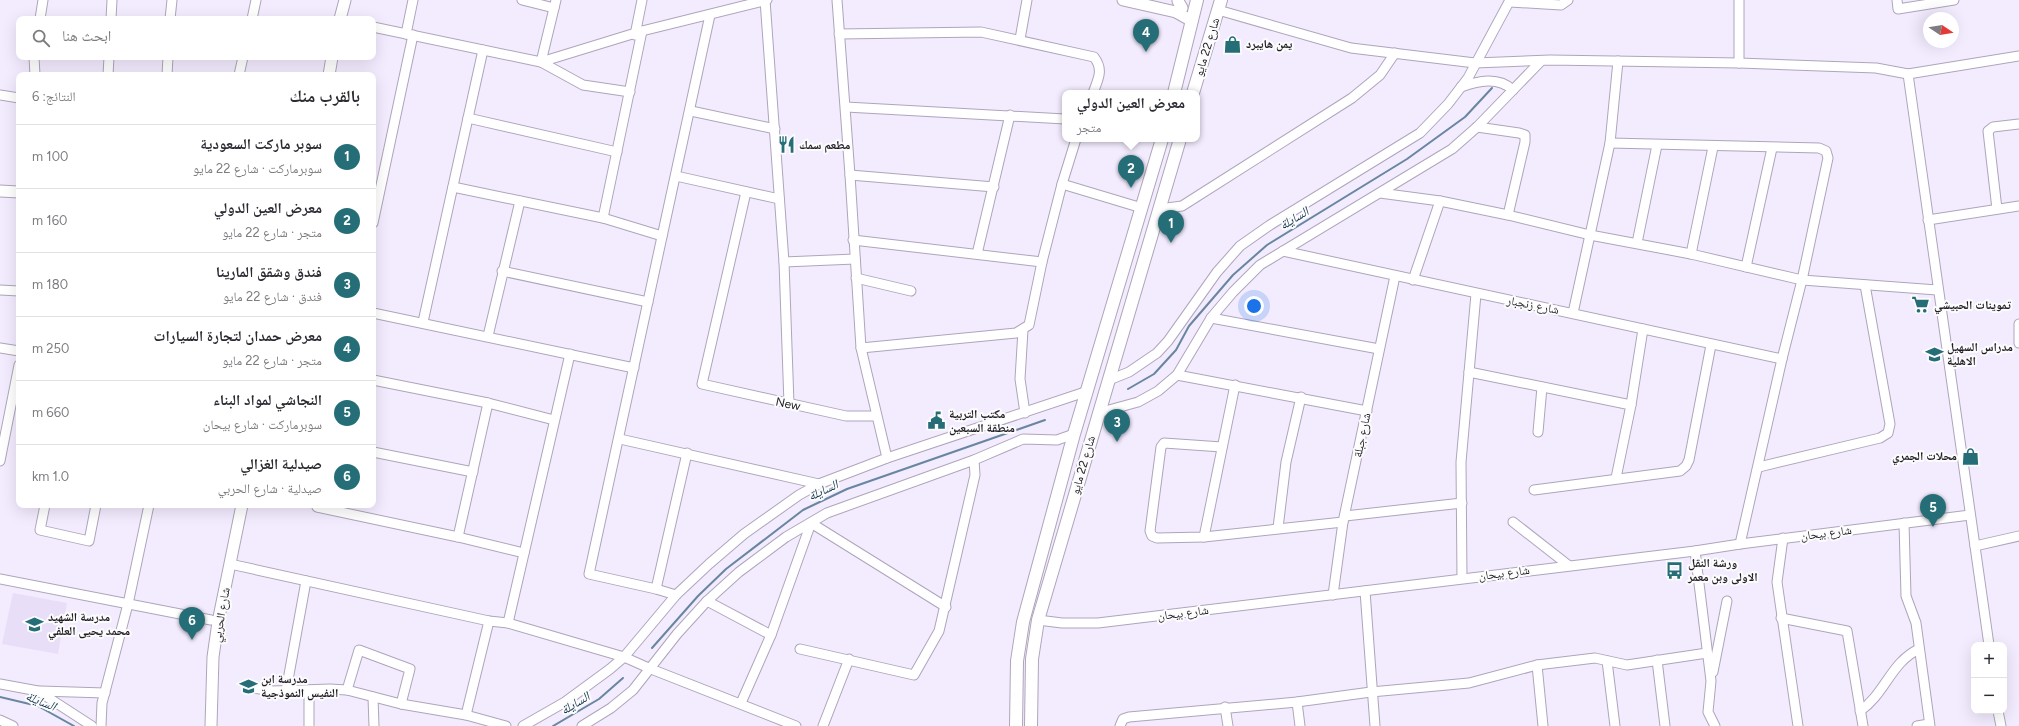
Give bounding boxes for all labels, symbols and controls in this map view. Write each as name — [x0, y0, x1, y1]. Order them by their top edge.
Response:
north arrow — [1923, 12, 1959, 48]
search box — [16, 16, 376, 60]
street label: شارع 22 مايو — [1191, 16, 1224, 78]
pin: 4 — [1133, 19, 1159, 52]
icon: search — [30, 27, 52, 49]
text: ابحث هنا — [62, 27, 111, 45]
shop icon: يمن هايبرد — [1223, 34, 1243, 54]
place label: يمن هايبرد — [1246, 37, 1293, 52]
text: بالقرب منك — [290, 86, 360, 106]
text: النتائج: 6 — [32, 89, 76, 104]
popup — [1062, 90, 1200, 142]
text: معرض العين الدولي — [1077, 94, 1185, 112]
text: متجر — [1077, 120, 1101, 135]
text: سوبر ماركت السعودية — [200, 135, 322, 153]
restaurant icon: مطعم سمك — [776, 135, 796, 155]
place label: مطعم سمك — [799, 138, 851, 153]
text: 100 m — [32, 149, 68, 164]
text: 1 — [344, 149, 350, 164]
pin: 2 — [1118, 155, 1144, 188]
text: سوبرماركت · شارع 22 مايو — [193, 161, 322, 176]
text: معرض العين الدولي — [214, 199, 322, 217]
water label: السايلة — [1277, 203, 1313, 233]
pin: 1 — [1158, 210, 1184, 243]
text: 160 m — [32, 213, 67, 228]
text: 2 — [343, 213, 351, 228]
text: متجر · شارع 22 مايو — [222, 225, 322, 240]
text: فندق وشقق المارينا — [216, 263, 322, 281]
text: 180 m — [32, 277, 68, 292]
text: 3 — [343, 277, 351, 292]
text: فندق · شارع 22 مايو — [223, 289, 322, 304]
street label: شارع زنجبار — [1505, 293, 1560, 318]
supermarket icon: تموينات الحبيشي — [1911, 295, 1931, 315]
your location — [1244, 296, 1264, 316]
place label: تموينات الحبيشي — [1934, 298, 2012, 315]
text: معرض حمدان لتجارة السيارات — [154, 327, 322, 345]
place label: مدراس السهيل الاهلية — [1947, 340, 2013, 368]
text: 250 m — [32, 341, 69, 356]
text: 4 — [343, 341, 351, 356]
school or university icon: مدراس السهيل الاهلية — [1924, 344, 1944, 364]
text: متجر · شارع 22 مايو — [222, 353, 322, 368]
text: النجاشي لمواد البناء — [213, 391, 322, 409]
street label: New — [774, 395, 802, 414]
text: 660 m — [32, 405, 69, 420]
text: 5 — [343, 405, 351, 420]
place label: مكتب التربية منطقة السبعين — [949, 407, 1015, 436]
pin: 3 — [1104, 409, 1130, 442]
public building icon: مكتب التربية منطقة السبعين — [926, 411, 946, 431]
street label: شارع جبلة — [1350, 411, 1375, 459]
text: سوبرماركت · شارع بيحان — [203, 417, 322, 432]
street label: شارع 22 مايو — [1068, 434, 1099, 496]
shop icon: محلات الجمري — [1960, 446, 1980, 466]
place label: محلات الجمري — [1892, 449, 1957, 466]
text: صيدلية الغزالي — [240, 455, 322, 473]
text: 1.0 km — [32, 469, 69, 484]
text: 6 — [343, 469, 351, 484]
water label: السايلة — [806, 476, 842, 504]
text: صيدلية · شارع الحربي — [218, 481, 322, 496]
pin: 5 — [1920, 494, 1946, 527]
street label: شارع بيحان — [1800, 523, 1853, 544]
place label: ورشة النقل الاولى وبن معمر — [1687, 556, 1758, 585]
bus stop icon: ورشة النقل الاولى وبن معمر — [1665, 560, 1685, 580]
street label: شارع بيحان — [1478, 563, 1531, 584]
street label: شارع الحربي — [209, 586, 236, 644]
street label: شارع بيحان — [1157, 603, 1210, 624]
pin: 6 — [179, 607, 205, 640]
place label: مدرسة الشهيد محمد يحيى العلفي — [48, 610, 131, 641]
school or university icon: مدرسة الشهيد محمد يحيى العلفي — [25, 614, 45, 634]
map controls — [1971, 642, 2007, 714]
button: + — [1971, 642, 2007, 678]
place label: مدرسة ابن النفيس النموذجية — [261, 672, 338, 701]
school or university icon: مدرسة ابن النفيس النموذجية — [238, 676, 258, 696]
button: − — [1971, 678, 2007, 714]
water label: السايلة — [24, 688, 60, 715]
water label: السايلة — [558, 688, 594, 718]

